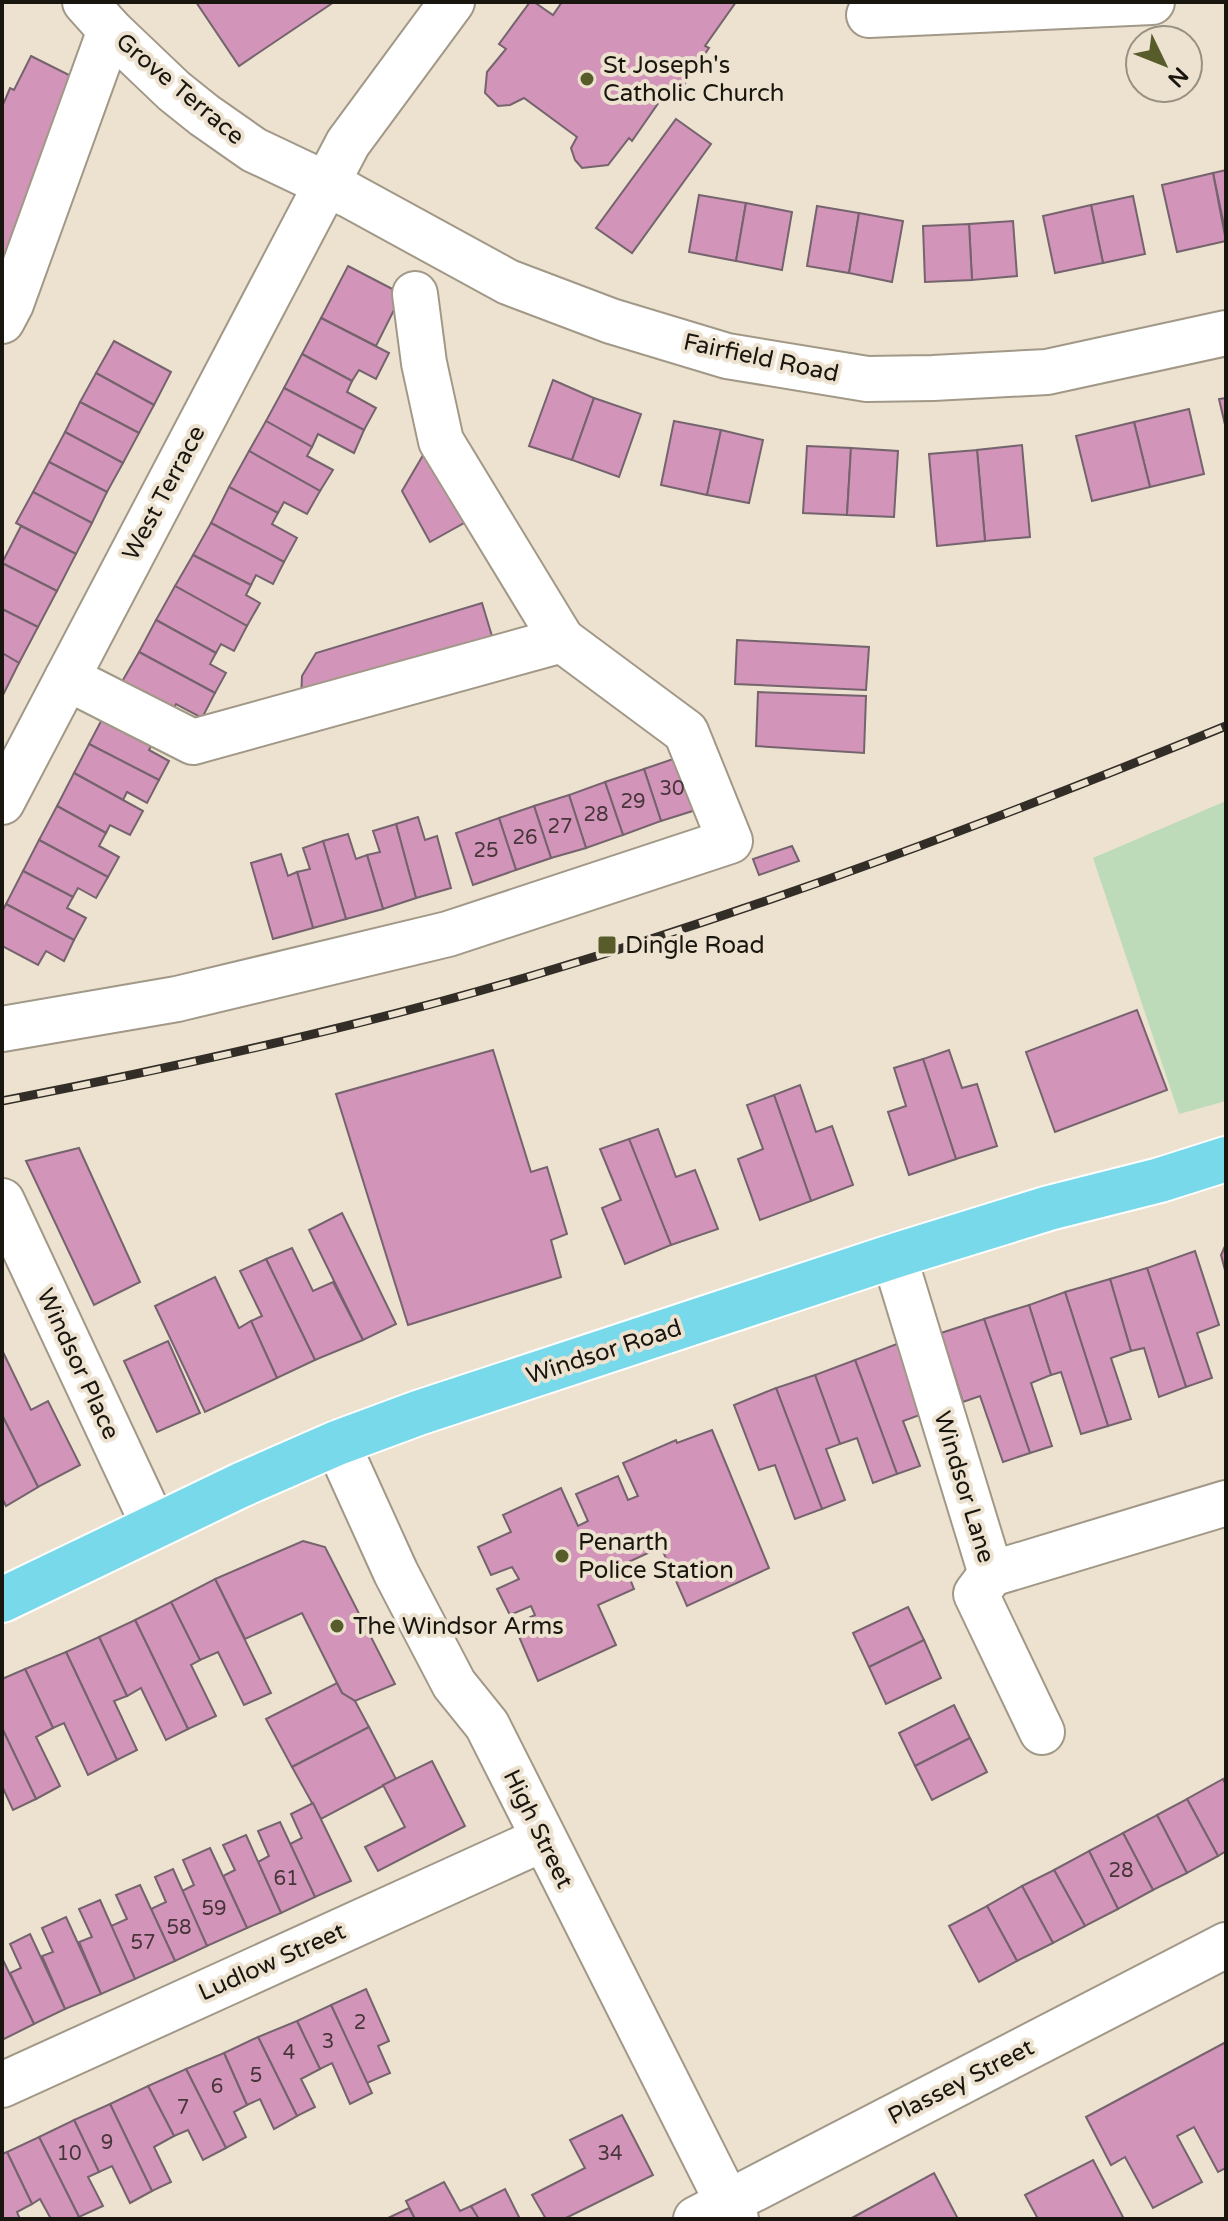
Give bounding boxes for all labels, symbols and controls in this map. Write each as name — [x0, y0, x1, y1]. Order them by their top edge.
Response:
north arrow — [1124, 24, 1204, 104]
street label: Grove Terrace — [110, 27, 250, 151]
place label: St Joseph's Catholic Church — [603, 51, 784, 108]
text: N — [1162, 62, 1193, 92]
marker: St Joseph's Catholic Church — [578, 70, 596, 88]
street label: Fairfield Road — [681, 327, 841, 389]
street label: West Terrace — [116, 421, 212, 565]
house number: 30 — [659, 777, 685, 801]
house number: 29 — [620, 790, 646, 814]
house number: 28 — [583, 803, 609, 827]
house number: 27 — [547, 815, 573, 839]
house number: 26 — [512, 826, 538, 850]
house number: 25 — [473, 839, 499, 863]
place label: Dingle Road — [625, 931, 765, 960]
marker: Dingle Road — [596, 934, 618, 956]
street label: Windsor Place — [30, 1284, 126, 1444]
street label: Windsor Road — [523, 1313, 685, 1391]
street label: Windsor Lane — [927, 1408, 1001, 1566]
place label: Penarth Police Station — [578, 1528, 734, 1585]
marker: Penarth Police Station — [553, 1547, 571, 1565]
place label: The Windsor Arms — [353, 1612, 564, 1641]
marker: The Windsor Arms — [328, 1617, 346, 1635]
street label: High Street — [497, 1765, 579, 1893]
house number: 28 — [1108, 1859, 1134, 1883]
house number: 61 — [273, 1867, 299, 1891]
house number: 59 — [201, 1897, 227, 1921]
house number: 58 — [166, 1916, 192, 1940]
street label: Ludlow Street — [194, 1917, 350, 2007]
house number: 57 — [130, 1931, 156, 1955]
house number: 2 — [354, 2011, 366, 2035]
house number: 3 — [322, 2030, 334, 2054]
street label: Plassey Street — [883, 2033, 1039, 2131]
house number: 4 — [283, 2041, 295, 2065]
house number: 5 — [250, 2064, 262, 2088]
house number: 6 — [211, 2075, 223, 2099]
house number: 7 — [177, 2096, 189, 2120]
house number: 9 — [101, 2131, 113, 2155]
house number: 10 — [56, 2142, 82, 2166]
house number: 34 — [597, 2142, 623, 2166]

